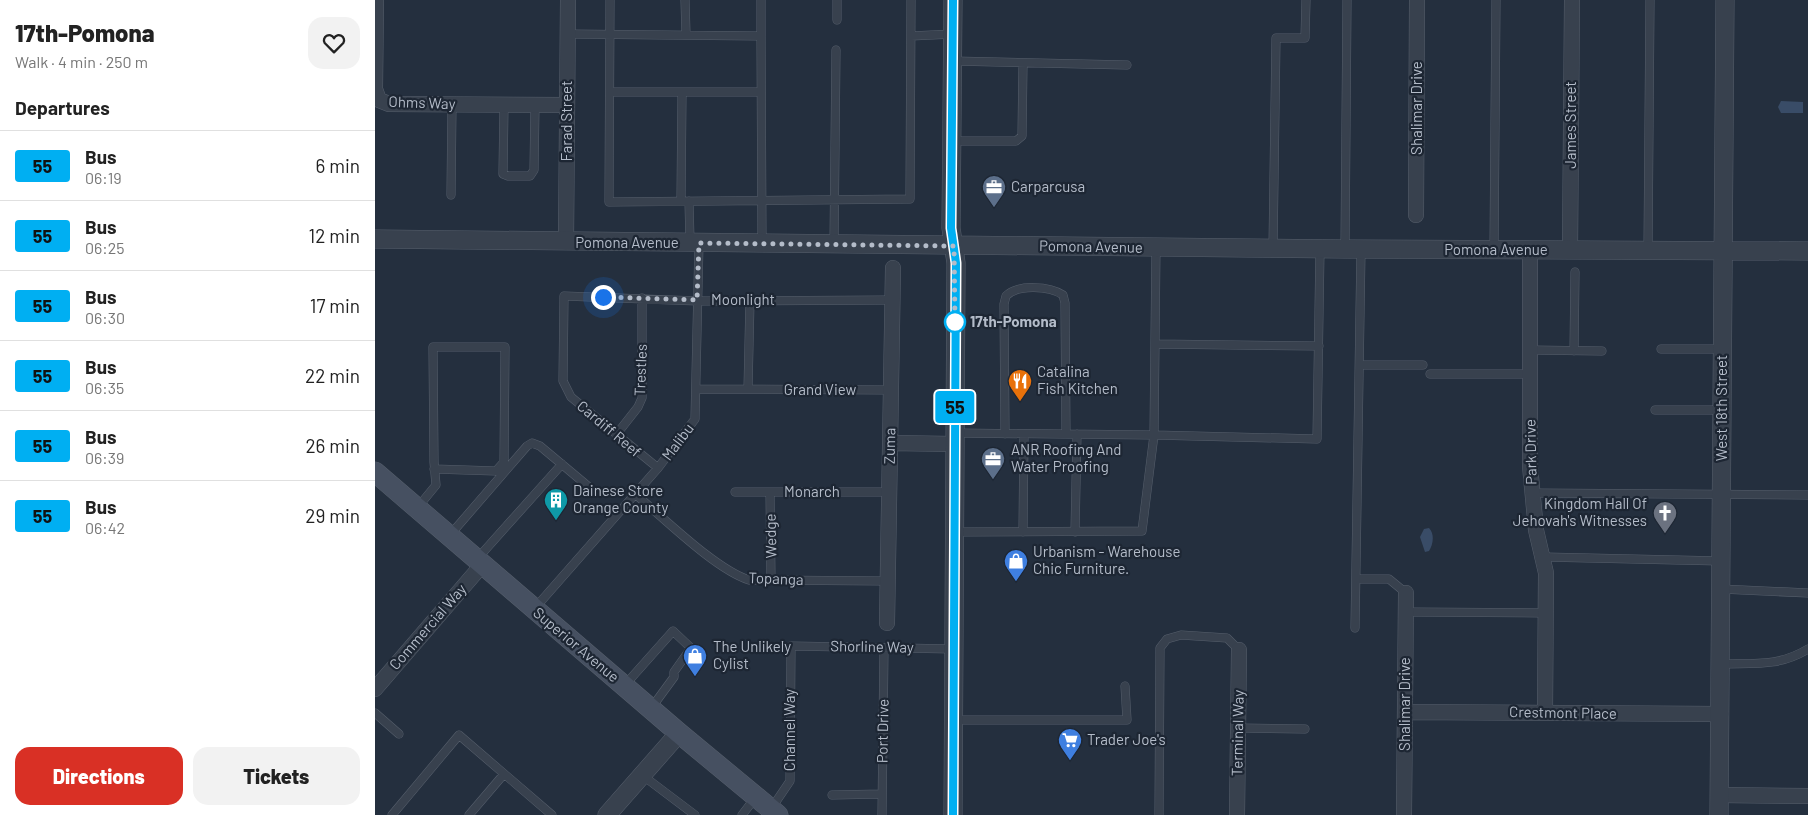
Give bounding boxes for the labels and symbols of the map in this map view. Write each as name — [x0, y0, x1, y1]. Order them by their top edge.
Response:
street label: Shalimar Drive — [1407, 61, 1425, 155]
street label: Farad Street — [557, 81, 575, 161]
street label: James Street — [1561, 81, 1579, 169]
street label: Ohms Way — [388, 92, 456, 112]
office icon: Carparcusa — [981, 174, 1007, 208]
place label: Carparcusa — [1011, 177, 1085, 195]
street label: Pomona Avenue — [575, 233, 679, 251]
street label: Pomona Avenue — [1039, 236, 1143, 256]
street label: Pomona Avenue — [1444, 240, 1548, 258]
your location — [591, 285, 616, 310]
street label: Moonlight — [711, 290, 775, 308]
marker: 17th-Pomona — [944, 311, 966, 333]
place label: 17th-Pomona — [970, 312, 1057, 330]
street label: Trestles — [630, 344, 650, 396]
street label: West 18th Street — [1712, 355, 1730, 461]
place label: Catalina Fish Kitchen — [1037, 362, 1118, 397]
restaurant icon: Catalina Fish Kitchen — [1007, 368, 1033, 402]
street label: Grand View — [784, 380, 857, 398]
line badge: 55 — [933, 391, 977, 423]
street label: Cardiff Reef — [574, 396, 645, 460]
street label: Malibu — [657, 419, 697, 464]
street label: Park Drive — [1520, 419, 1540, 485]
street label: Zuma — [880, 428, 898, 464]
place label: ANR Roofing And Water Proofing — [1011, 440, 1121, 475]
office icon: ANR Roofing And Water Proofing — [980, 446, 1006, 480]
place label: Dainese Store Orange County — [573, 481, 668, 516]
street label: Monarch — [784, 482, 840, 500]
building icon: Dainese Store Orange County — [543, 487, 569, 521]
place label: Kingdom Hall Of Jehovah's Witnesses — [1513, 494, 1647, 529]
church icon: Kingdom Hall Of Jehovah's Witnesses — [1652, 500, 1678, 534]
street label: Wedge — [761, 514, 779, 558]
place label: Urbanism - Warehouse Chic Furniture. — [1033, 542, 1180, 577]
shop icon: Urbanism - Warehouse Chic Furniture. — [1003, 548, 1029, 582]
street label: Topanga — [748, 568, 804, 588]
street label: Commercial Way — [385, 580, 470, 673]
street label: Superior Avenue — [530, 603, 623, 685]
street label: Shorline Way — [830, 636, 914, 656]
place label: The Unlikely Cylist — [713, 637, 791, 672]
shop icon: The Unlikely Cylist — [682, 643, 708, 677]
street label: Shalimar Drive — [1395, 657, 1413, 751]
street label: Channel Way — [780, 689, 798, 771]
street label: Terminal Way — [1227, 690, 1247, 776]
street label: Port Drive — [872, 699, 892, 763]
street label: Crestmont Place — [1509, 702, 1617, 722]
supermarket icon: Trader Joe's — [1057, 727, 1083, 761]
place label: Trader Joe's — [1087, 730, 1166, 748]

